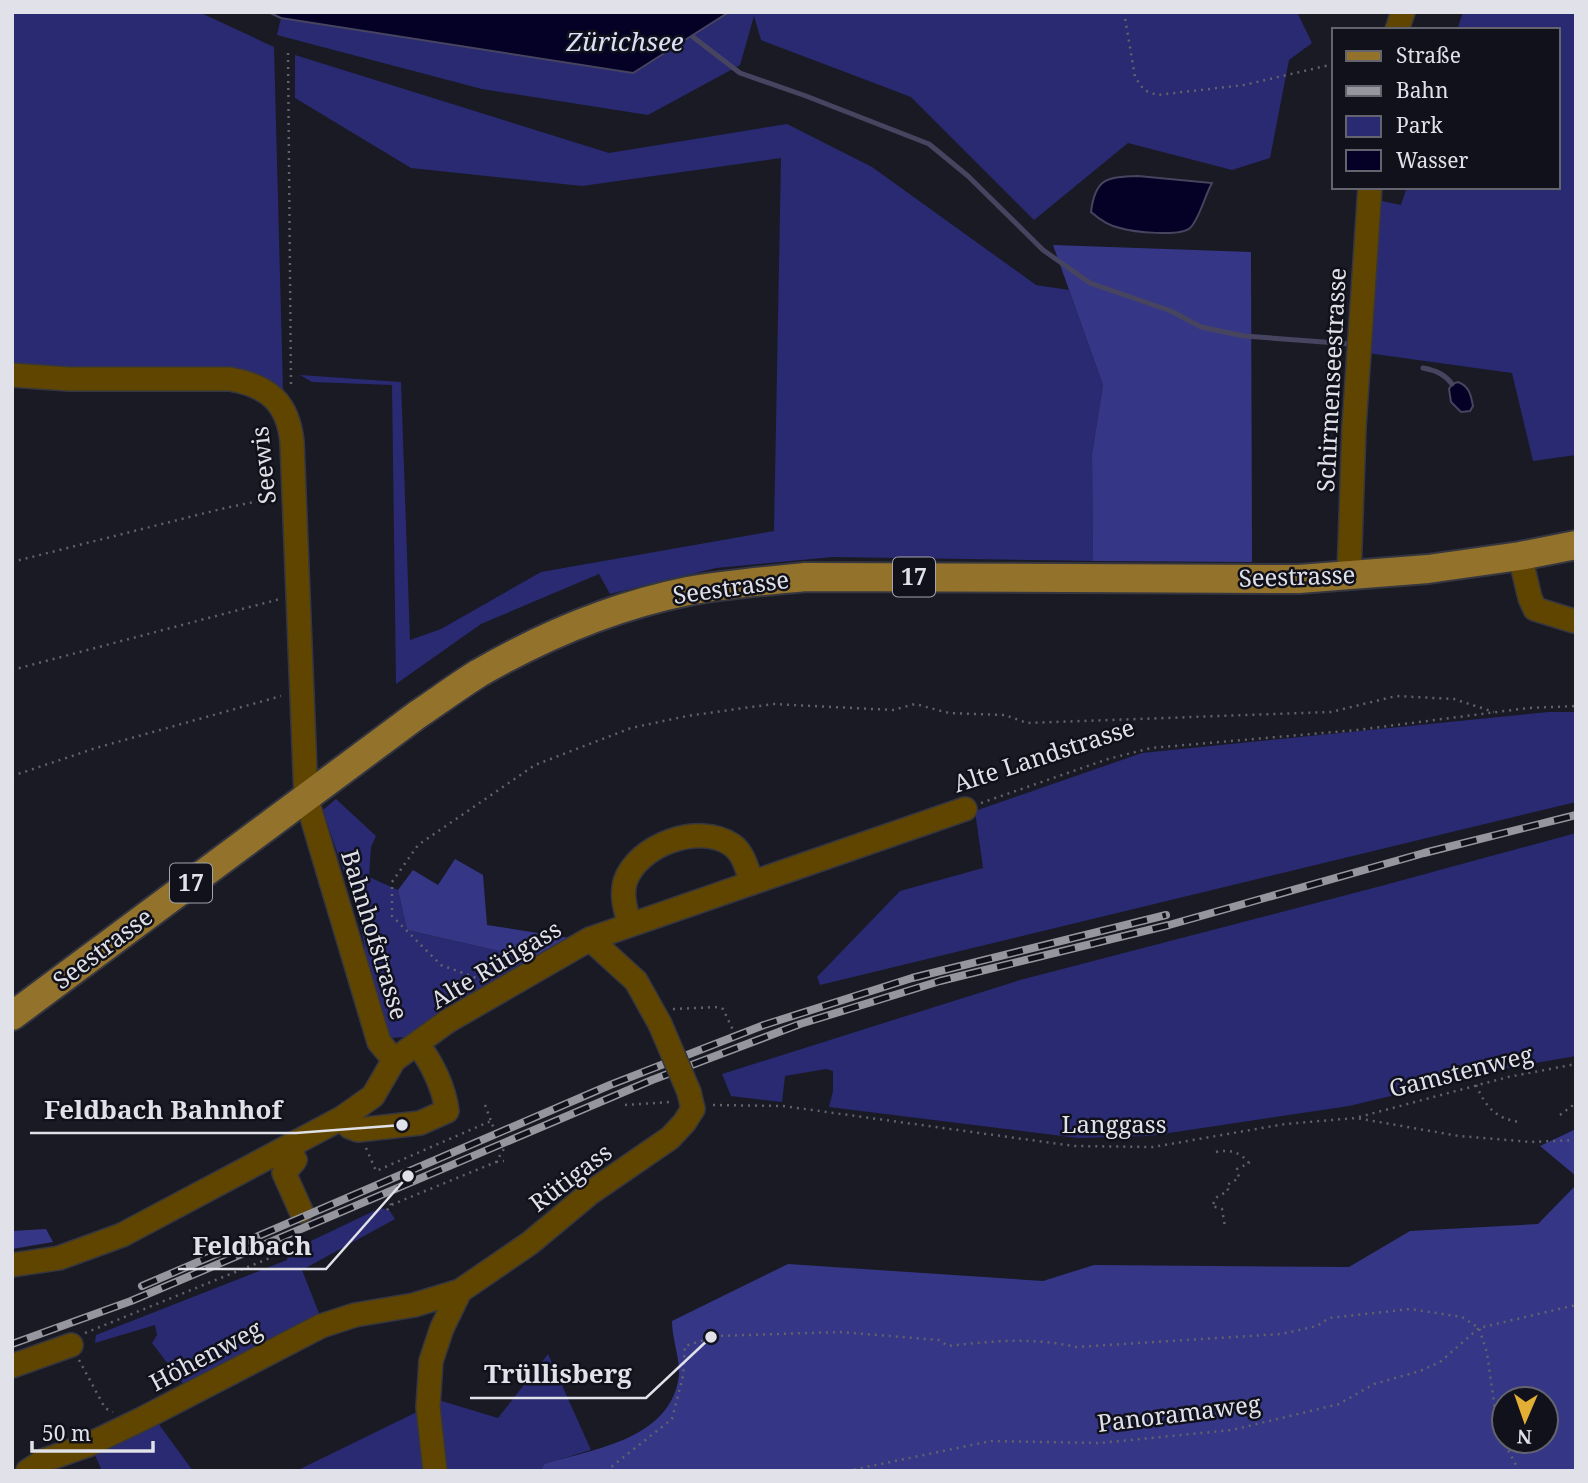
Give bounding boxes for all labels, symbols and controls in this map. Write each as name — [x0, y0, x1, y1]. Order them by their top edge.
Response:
water label: Zürichsee — [565, 23, 684, 59]
legend — [1332, 28, 1560, 189]
text: Straße — [1396, 41, 1461, 69]
text: Bahn — [1396, 76, 1448, 104]
text: Park — [1396, 111, 1443, 139]
text: Wasser — [1396, 146, 1469, 174]
street label: Schirmenseestrasse — [1308, 267, 1353, 493]
street label: Seewis — [242, 425, 283, 506]
street label: Seestrasse — [1238, 557, 1356, 594]
road number: 17 — [893, 558, 935, 596]
street label: Seestrasse — [671, 562, 791, 611]
street label: Alte Landstrasse — [949, 710, 1138, 799]
street label: Bahnhofstrasse — [334, 846, 417, 1024]
road number: 17 — [170, 863, 212, 902]
street label: Seestrasse — [46, 899, 159, 996]
street label: Alte Rütigass — [424, 912, 567, 1016]
street label: Gamstenweg — [1385, 1037, 1536, 1104]
callout: Feldbach Bahnhof — [30, 1086, 296, 1133]
text: Feldbach Bahnhof — [44, 1091, 284, 1127]
street label: Langgass — [1062, 1107, 1166, 1140]
street label: Rütigass — [522, 1135, 618, 1219]
callout: Feldbach — [178, 1222, 326, 1269]
text: Feldbach — [192, 1227, 312, 1263]
street label: Höhenweg — [143, 1311, 267, 1398]
callout: Trüllisberg — [470, 1351, 646, 1398]
text: Trüllisberg — [484, 1355, 632, 1391]
north arrow — [1490, 1385, 1560, 1455]
street label: Panoramaweg — [1095, 1386, 1262, 1439]
scale bar — [32, 1410, 152, 1454]
text: 50 m — [42, 1419, 91, 1447]
text: N — [1516, 1424, 1532, 1450]

